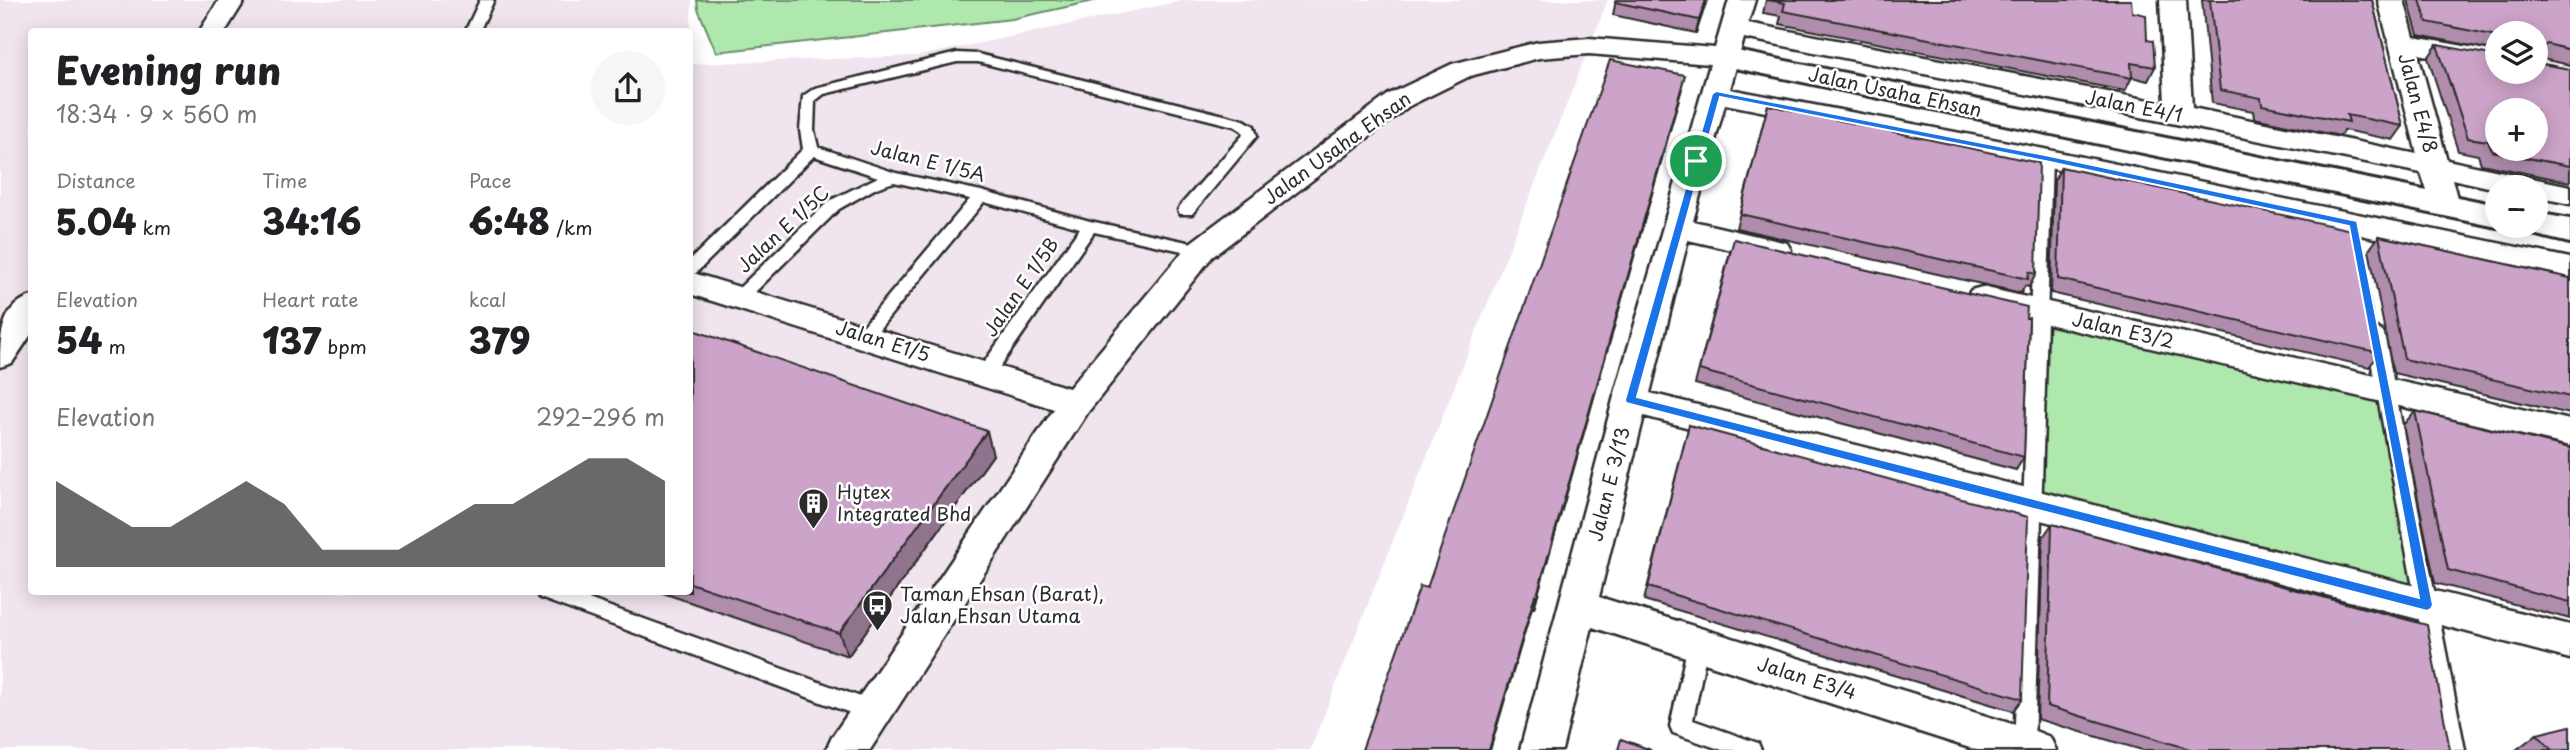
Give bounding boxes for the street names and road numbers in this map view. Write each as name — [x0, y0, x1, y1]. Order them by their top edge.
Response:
street label: Jalan E4/8 — [2392, 50, 2446, 156]
street label: Jalan Usaha Ehsan — [1806, 59, 1985, 123]
street label: Jalan E4/1 — [2083, 82, 2185, 128]
street label: Jalan Usaha Ehsan — [1257, 84, 1416, 210]
street label: Jalan E 1/5A — [868, 132, 988, 188]
street label: Jalan E 1/5C — [730, 178, 835, 278]
street label: Jalan E 1/5B — [976, 231, 1065, 342]
street label: Jalan E3/2 — [2070, 304, 2177, 354]
street label: Jalan E1/5 — [833, 312, 934, 368]
street label: Jalan E 3/13 — [1580, 423, 1636, 544]
street label: Jalan E3/4 — [1754, 649, 1860, 705]

